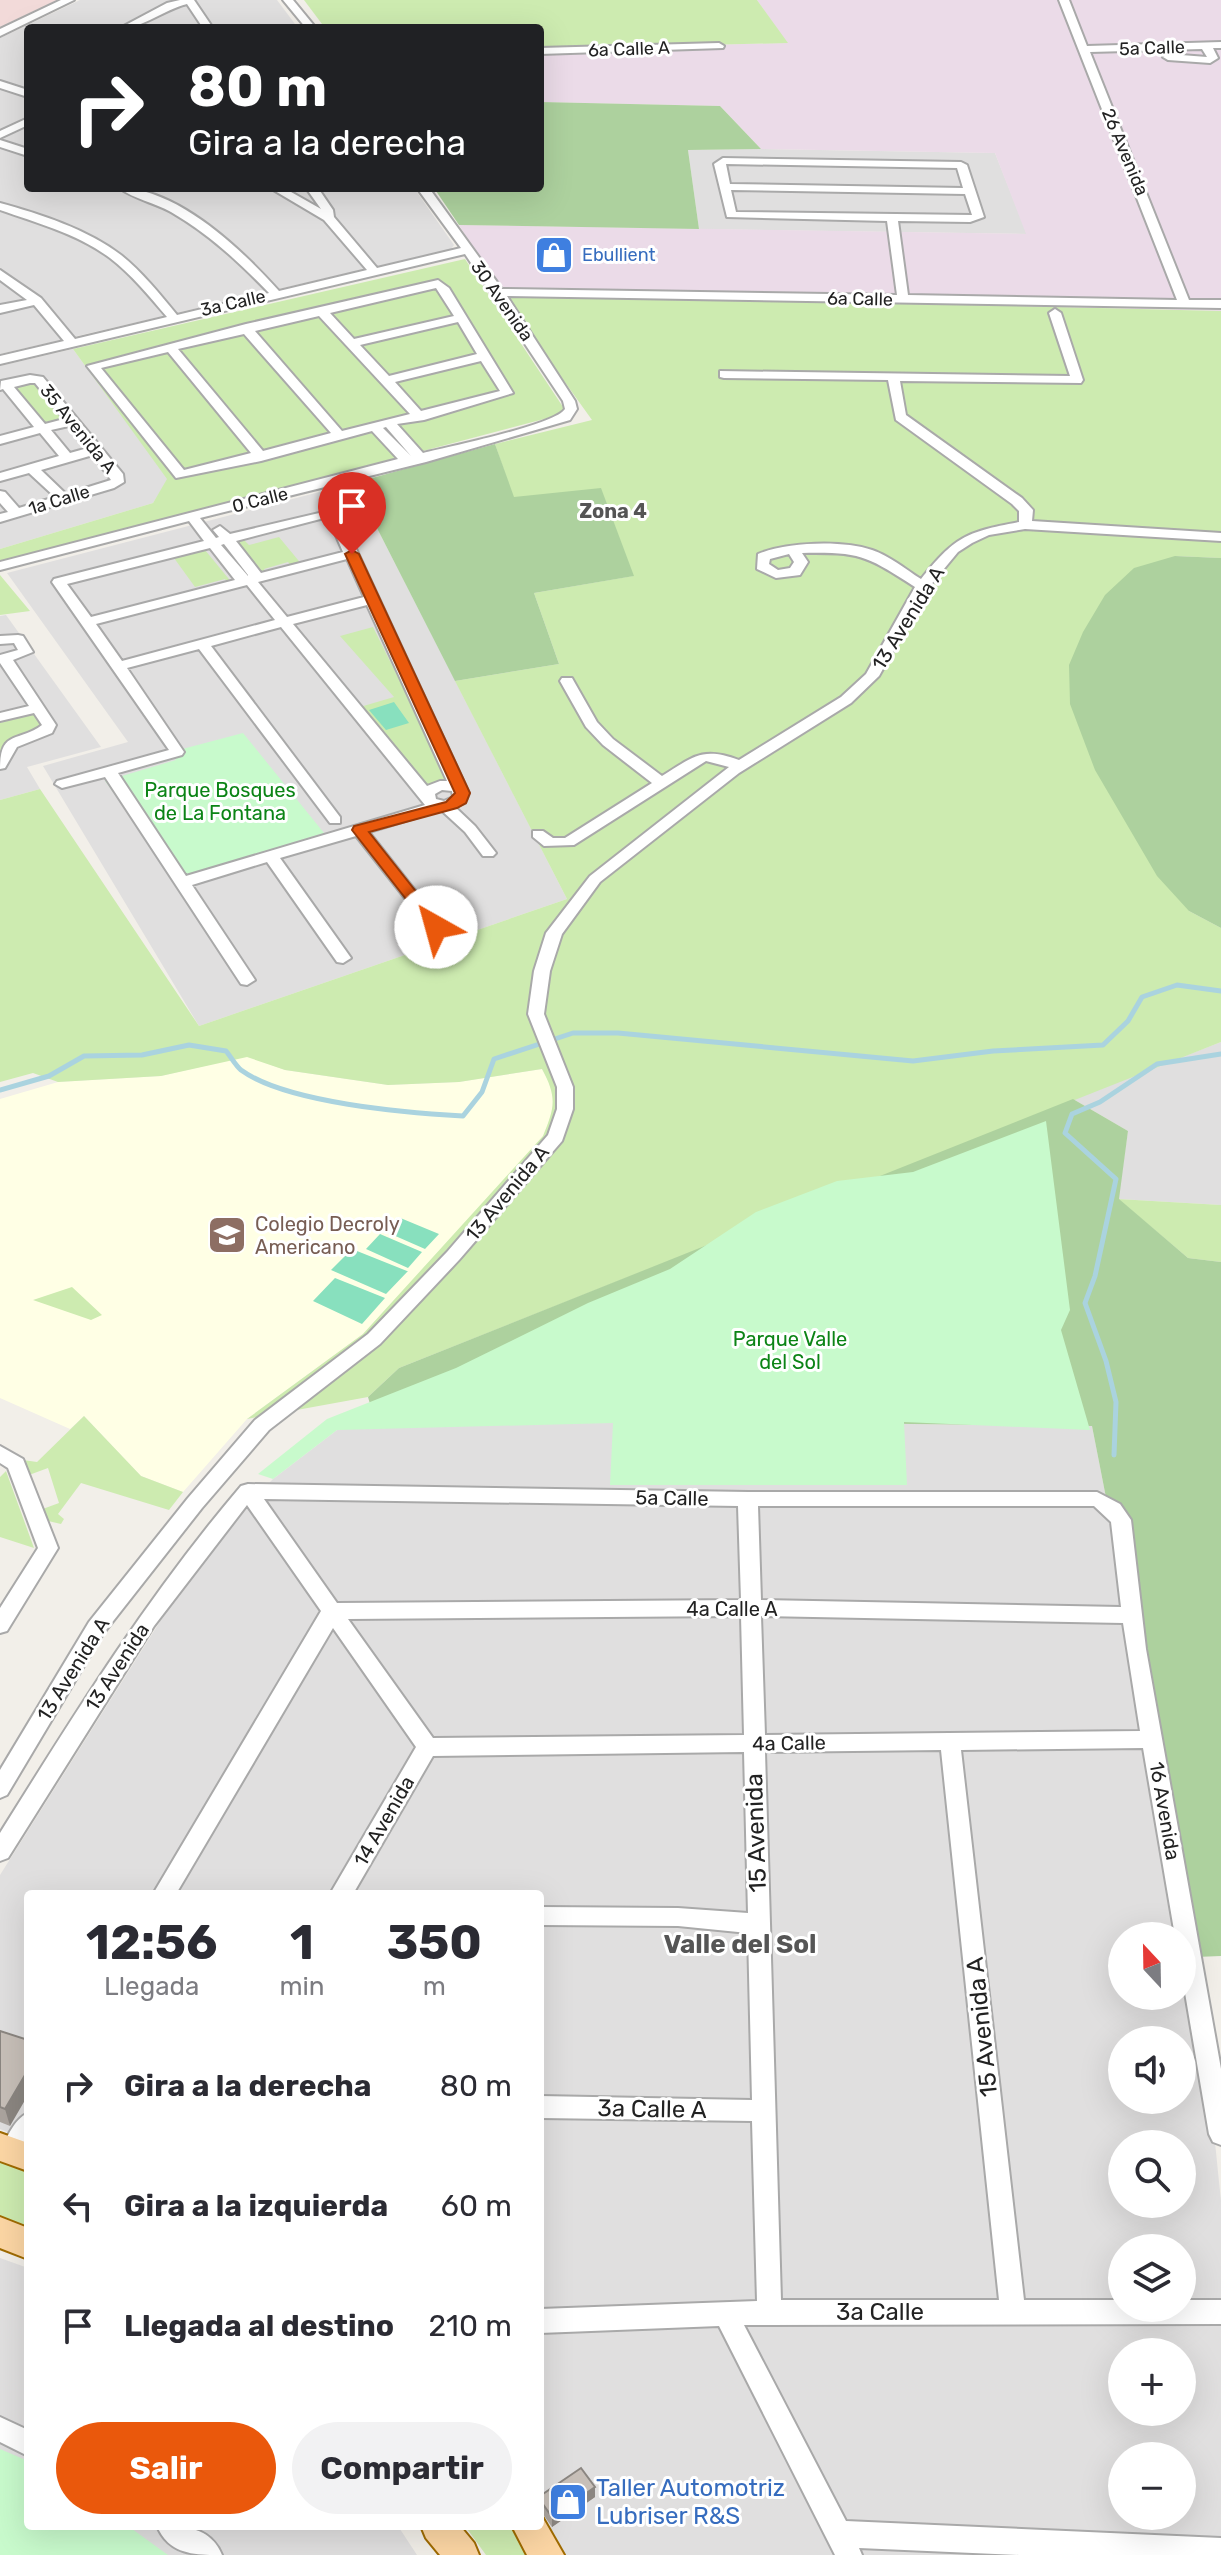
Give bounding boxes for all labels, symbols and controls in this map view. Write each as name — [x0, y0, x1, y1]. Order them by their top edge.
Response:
street label: 5a Calle — [1119, 36, 1185, 60]
street label: 6a Calle A — [588, 37, 670, 61]
text: 80 m — [188, 54, 327, 120]
icon: right — [56, 56, 160, 160]
street label: 26 Avenida — [1097, 105, 1153, 199]
text: Gira a la derecha — [188, 121, 466, 164]
shop icon: Ebullient — [533, 234, 575, 276]
place label: Ebullient — [582, 244, 655, 266]
street label: 30 Avenida — [466, 256, 538, 346]
street label: 3a Calle — [198, 285, 268, 321]
street label: 6a Calle — [827, 287, 893, 311]
street label: 35 Avenida A — [35, 380, 121, 478]
pin — [318, 472, 386, 554]
street label: 1a Calle — [26, 480, 92, 520]
street label: 0 Calle — [230, 482, 290, 518]
icon: arrive — [330, 484, 374, 528]
district label: Zona 4 — [579, 499, 647, 523]
street label: 13 Avenida A — [867, 562, 949, 674]
park label: Parque Bosques de La Fontana — [144, 778, 296, 825]
position arrow — [394, 885, 478, 969]
street label: 13 Avenida A — [460, 1140, 554, 1246]
place label: Colegio Decroly Americano — [255, 1212, 400, 1259]
school or university icon: Colegio Decroly Americano — [206, 1214, 248, 1256]
park label: Parque Valle del Sol — [733, 1327, 847, 1374]
street label: 5a Calle — [635, 1485, 709, 1511]
street label: 4a Calle A — [686, 1597, 778, 1621]
street label: 13 Avenida A — [32, 1613, 114, 1725]
street label: 13 Avenida — [80, 1619, 154, 1715]
street label: 4a Calle — [752, 1730, 826, 1756]
street label: 16 Avenida — [1145, 1760, 1185, 1862]
street label: 14 Avenida — [349, 1772, 419, 1870]
street label: 15 Avenida — [740, 1773, 772, 1893]
text: 12:56 — [86, 1914, 217, 1971]
text: 1 — [290, 1914, 314, 1971]
text: 350 — [387, 1914, 482, 1971]
north arrow — [1108, 1922, 1196, 2010]
map controls — [1108, 1922, 1196, 2530]
district label: Valle del Sol — [663, 1929, 817, 1960]
street label: 15 Avenida A — [961, 1956, 1003, 2098]
text: Llegada — [104, 1971, 199, 2002]
text: min — [279, 1971, 325, 2002]
text: m — [423, 1971, 446, 2002]
button: sound — [1108, 2026, 1196, 2114]
icon: right — [56, 2064, 100, 2108]
text: Gira a la derecha — [124, 2068, 371, 2104]
text: 80 m — [440, 2068, 512, 2104]
street label: 3a Calle A — [597, 2094, 707, 2124]
button: search — [1108, 2130, 1196, 2218]
icon: left — [56, 2184, 100, 2228]
text: Gira a la izquierda — [124, 2188, 388, 2224]
text: 60 m — [441, 2188, 512, 2224]
button: layers — [1108, 2234, 1196, 2322]
street label: 3a Calle — [836, 2298, 924, 2326]
icon: arrive — [56, 2304, 100, 2348]
text: Llegada al destino — [124, 2308, 394, 2344]
text: 210 m — [428, 2308, 512, 2344]
button: + — [1108, 2338, 1196, 2426]
button: Salir — [56, 2422, 276, 2514]
button: Compartir — [292, 2422, 512, 2514]
button: − — [1108, 2442, 1196, 2530]
place label: Taller Automotriz Lubriser R&S — [596, 2474, 785, 2530]
shop icon: Taller Automotriz Lubriser R&S — [547, 2481, 589, 2523]

